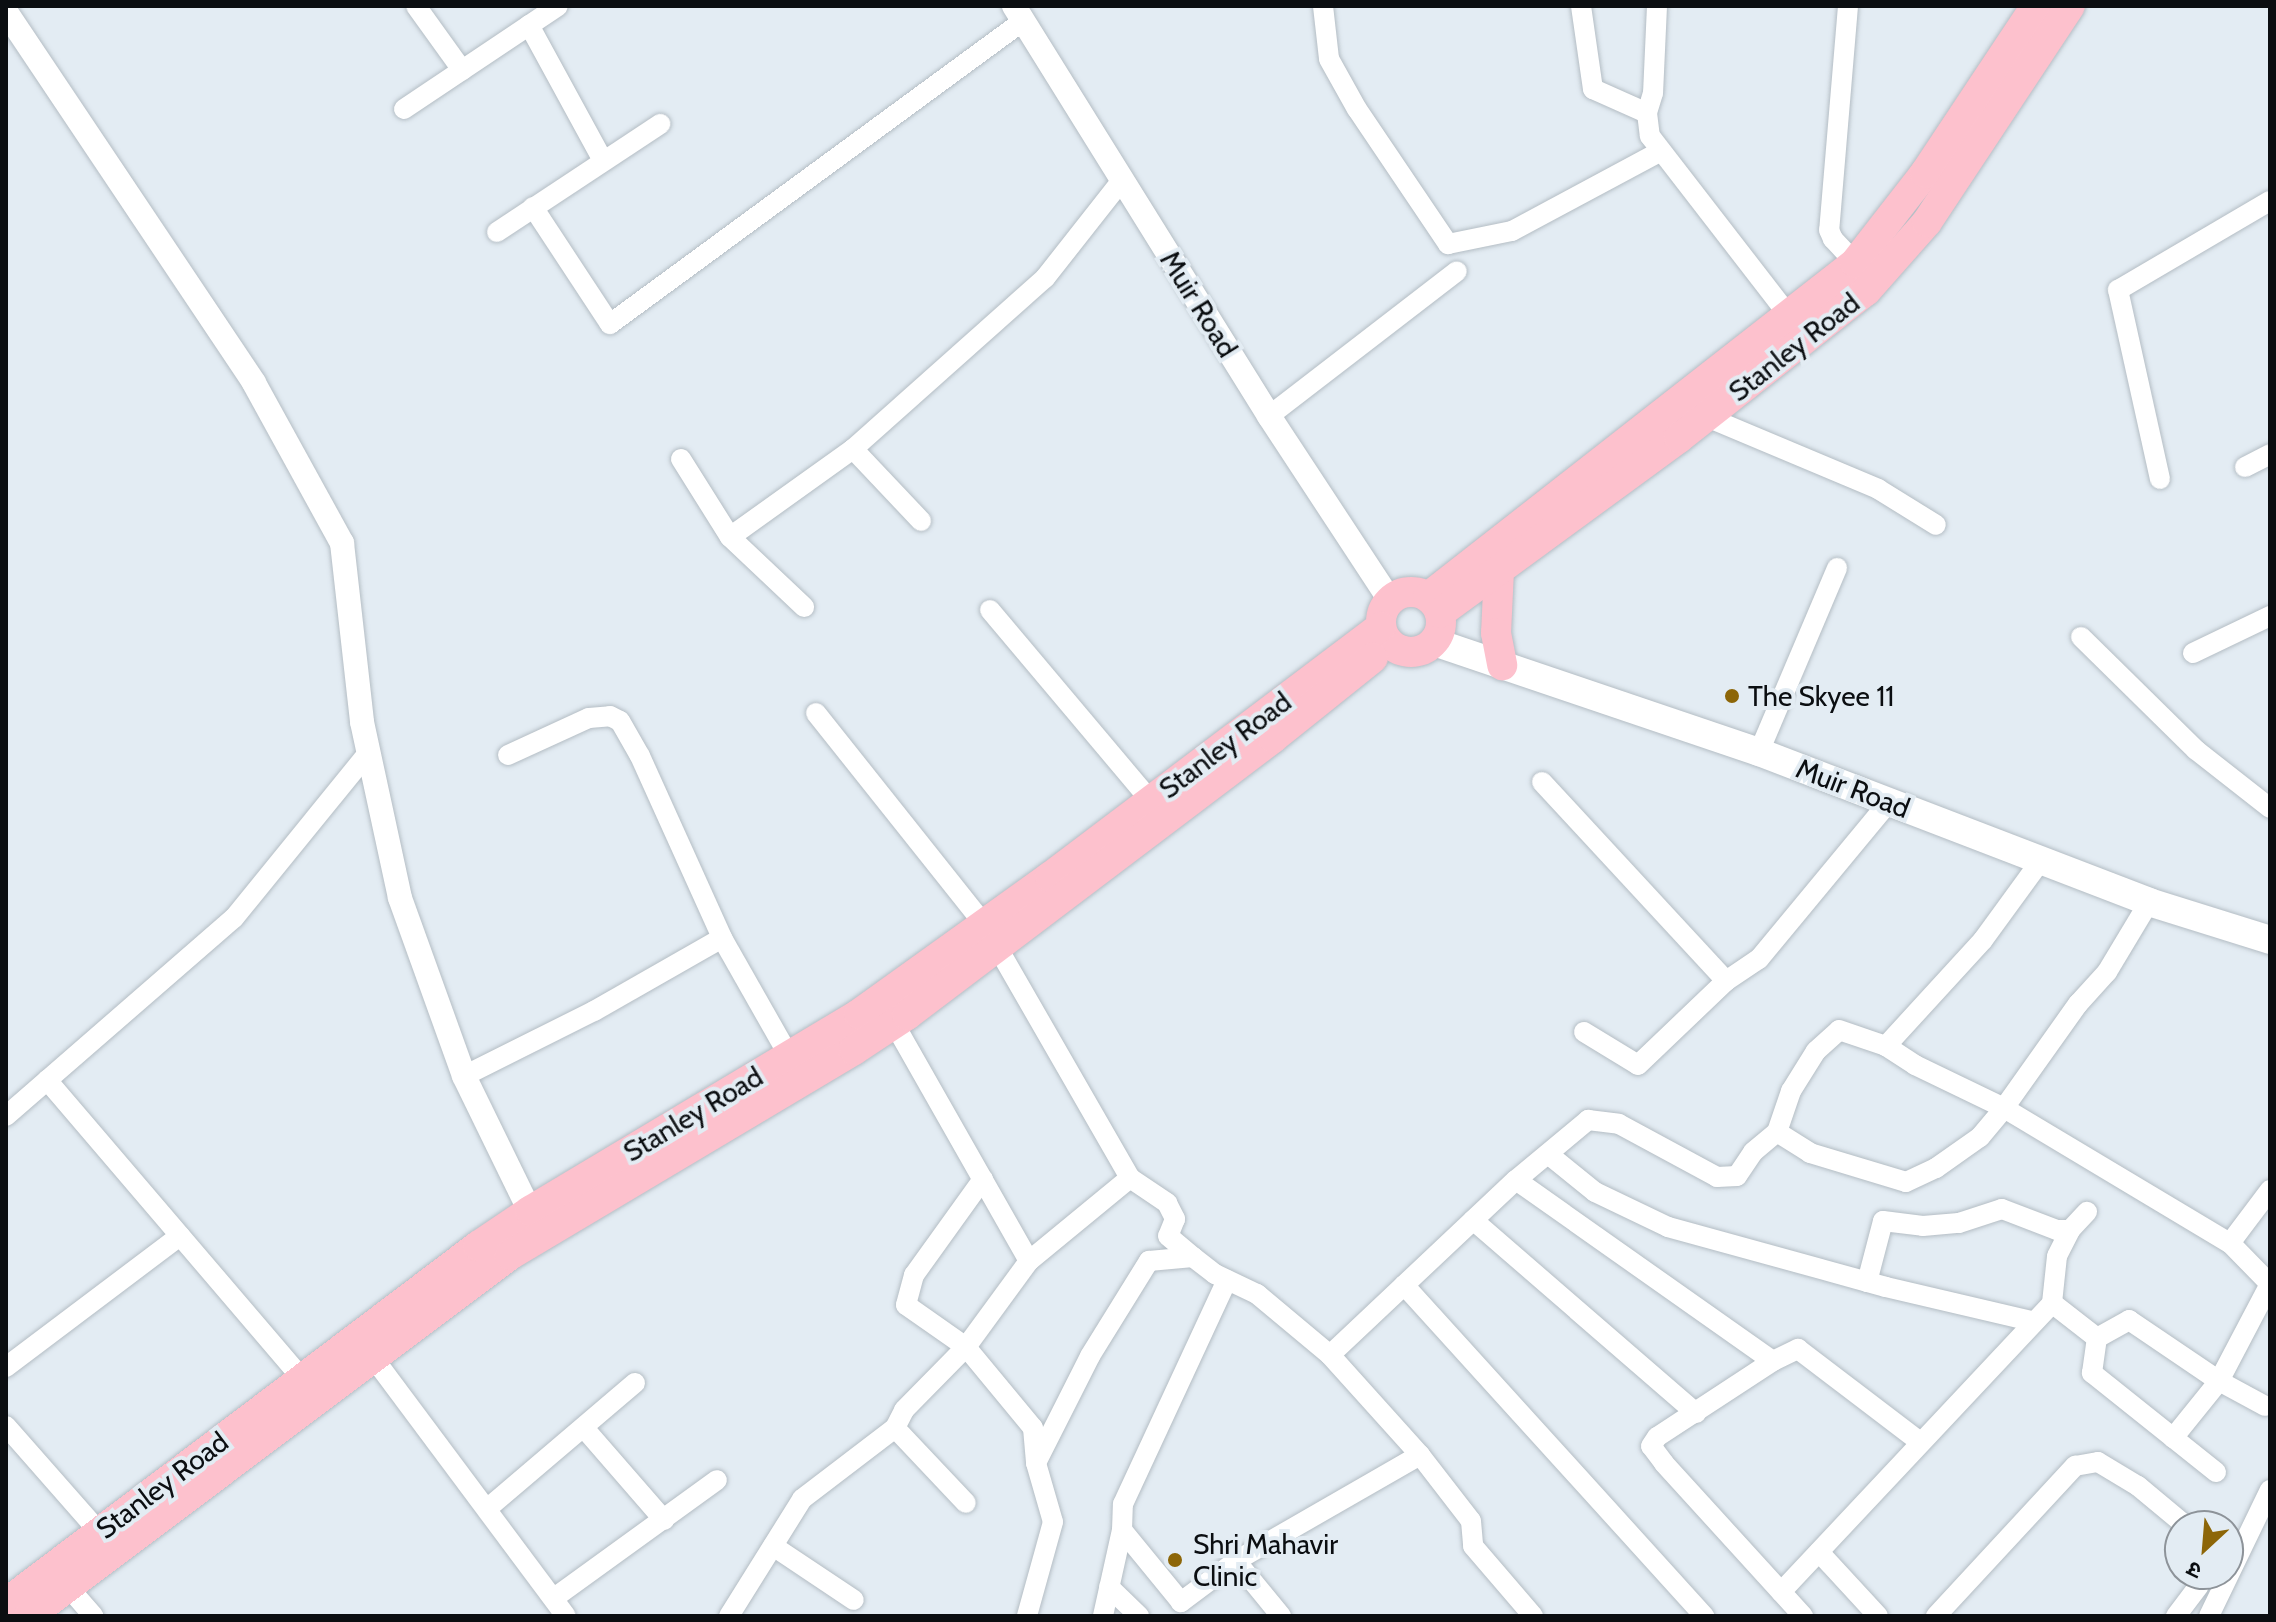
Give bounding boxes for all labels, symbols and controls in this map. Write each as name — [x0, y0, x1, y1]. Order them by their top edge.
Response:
street label: Muir Road — [1153, 245, 1245, 363]
street label: Stanley Road — [1722, 286, 1866, 408]
place label: The Skyee 11 — [1748, 679, 1894, 713]
street label: Stanley Road — [1152, 685, 1298, 805]
marker: The Skyee 11 — [1723, 687, 1741, 705]
street label: Muir Road — [1791, 751, 1915, 825]
street label: Stanley Road — [617, 1059, 769, 1169]
street label: Stanley Road — [89, 1425, 235, 1545]
north arrow — [2164, 1510, 2244, 1590]
place label: Shri Mahavir Clinic — [1193, 1527, 1338, 1593]
marker: Shri Mahavir Clinic — [1164, 1549, 1186, 1571]
text: उ — [2182, 1555, 2206, 1585]

